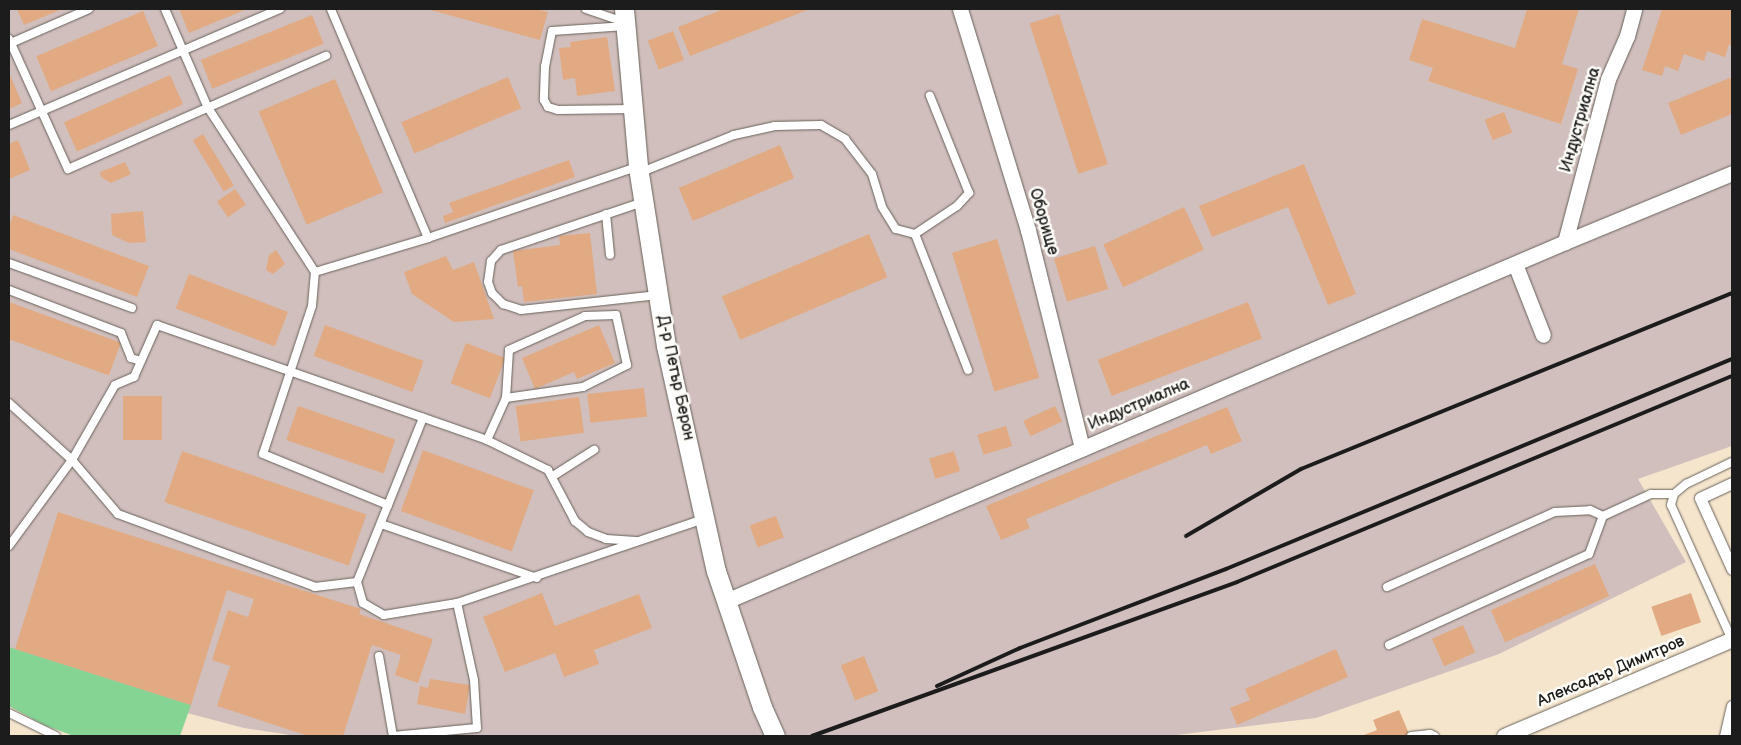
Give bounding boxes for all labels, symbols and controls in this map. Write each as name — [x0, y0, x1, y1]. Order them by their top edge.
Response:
street label: Индустриална — [1557, 65, 1605, 175]
street label: Оборище — [1024, 186, 1062, 258]
street label: Д-р Петър Берон — [652, 314, 698, 442]
street label: Индустриална — [1085, 375, 1193, 435]
street label: Алексадър Димитров — [1534, 632, 1688, 712]

